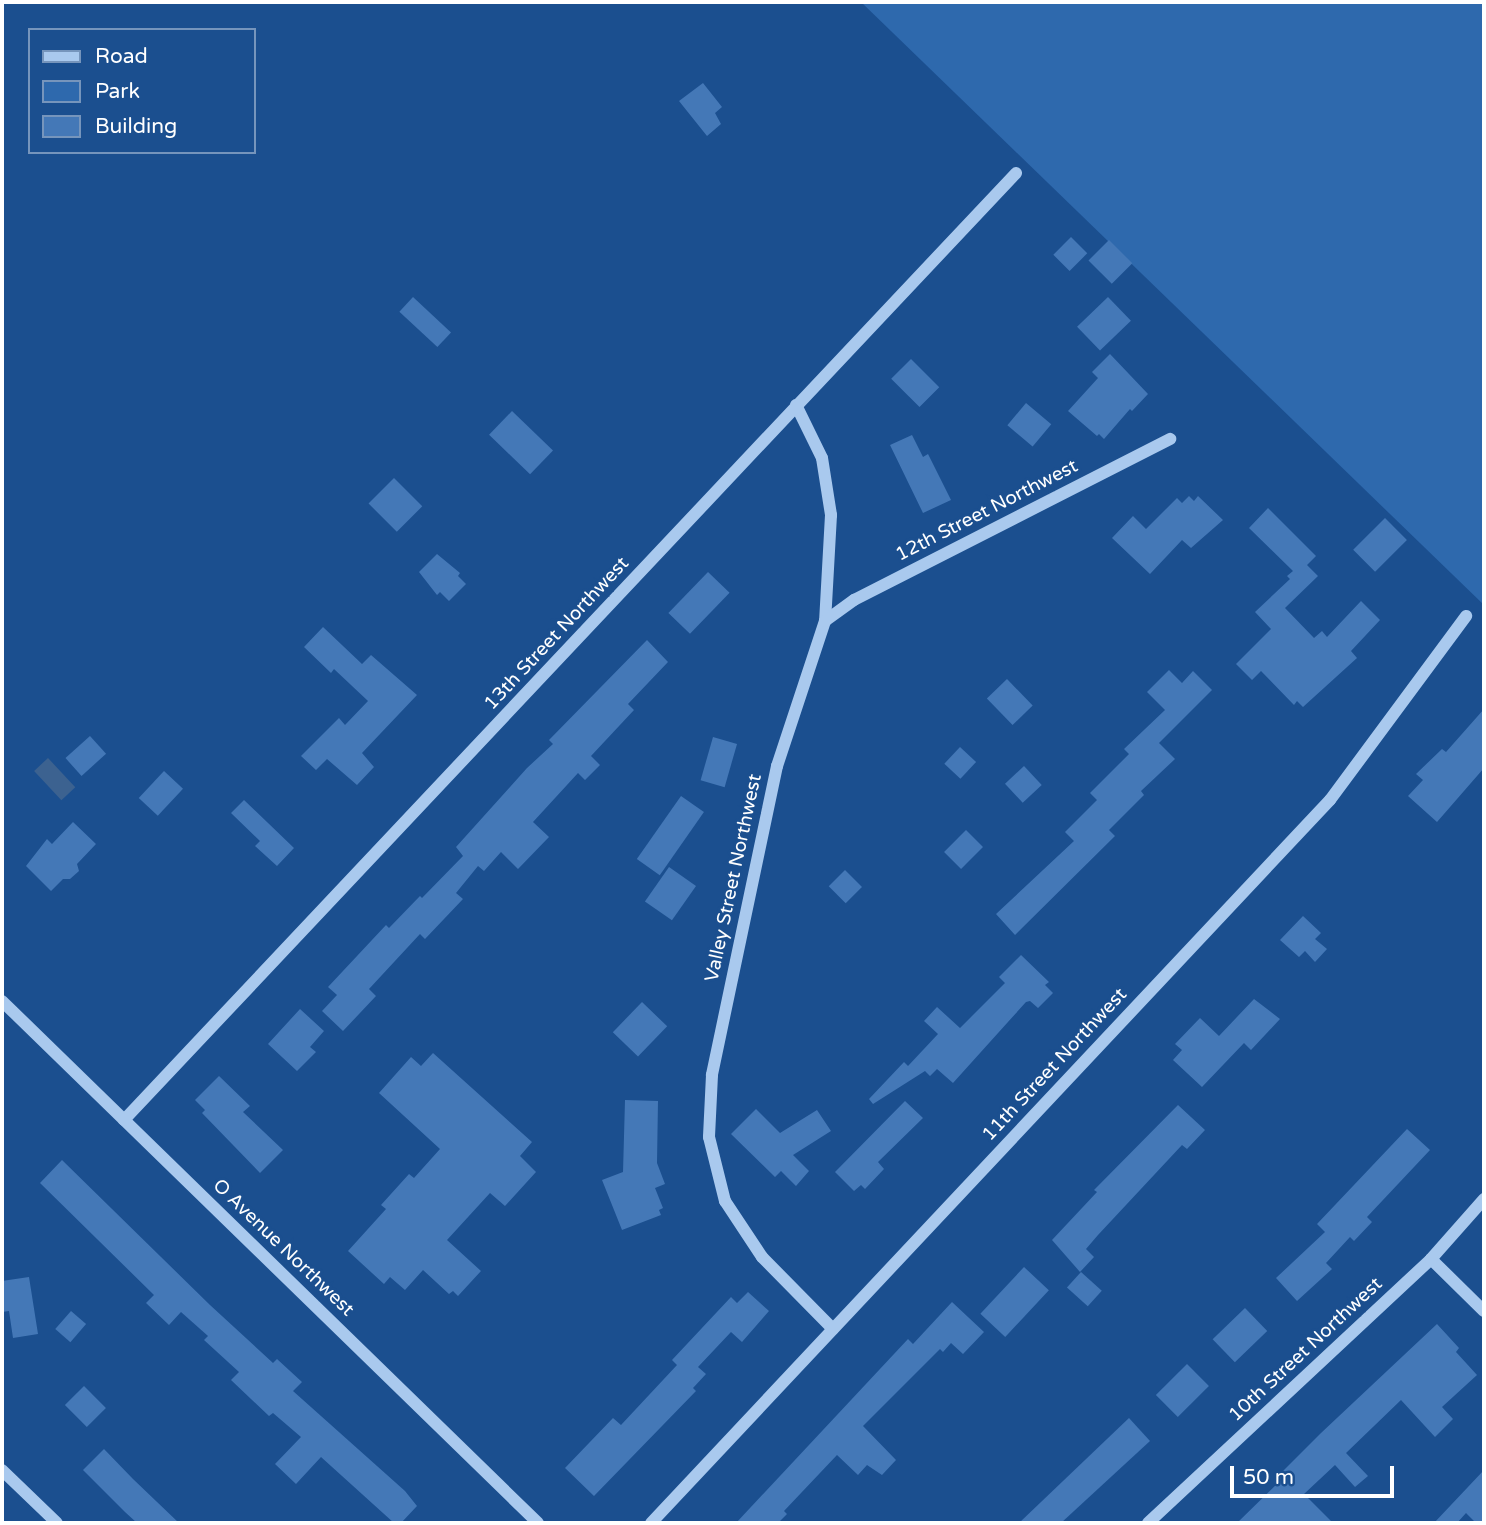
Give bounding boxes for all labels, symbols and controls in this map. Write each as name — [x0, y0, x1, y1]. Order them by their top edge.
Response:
legend — [28, 28, 256, 154]
text: Road — [95, 44, 148, 69]
text: Park — [95, 79, 140, 104]
text: Building — [95, 114, 177, 139]
street label: 12th Street Northwest — [892, 455, 1082, 567]
street label: 13th Street Northwest — [480, 553, 634, 715]
street label: Valley Street Northwest — [701, 772, 767, 984]
street label: 11th Street Northwest — [978, 984, 1132, 1146]
street label: O Avenue Northwest — [208, 1175, 358, 1321]
street label: 10th Street Northwest — [1225, 1273, 1387, 1427]
scale bar — [1234, 1452, 1398, 1496]
text: 50 m — [1243, 1465, 1294, 1490]

